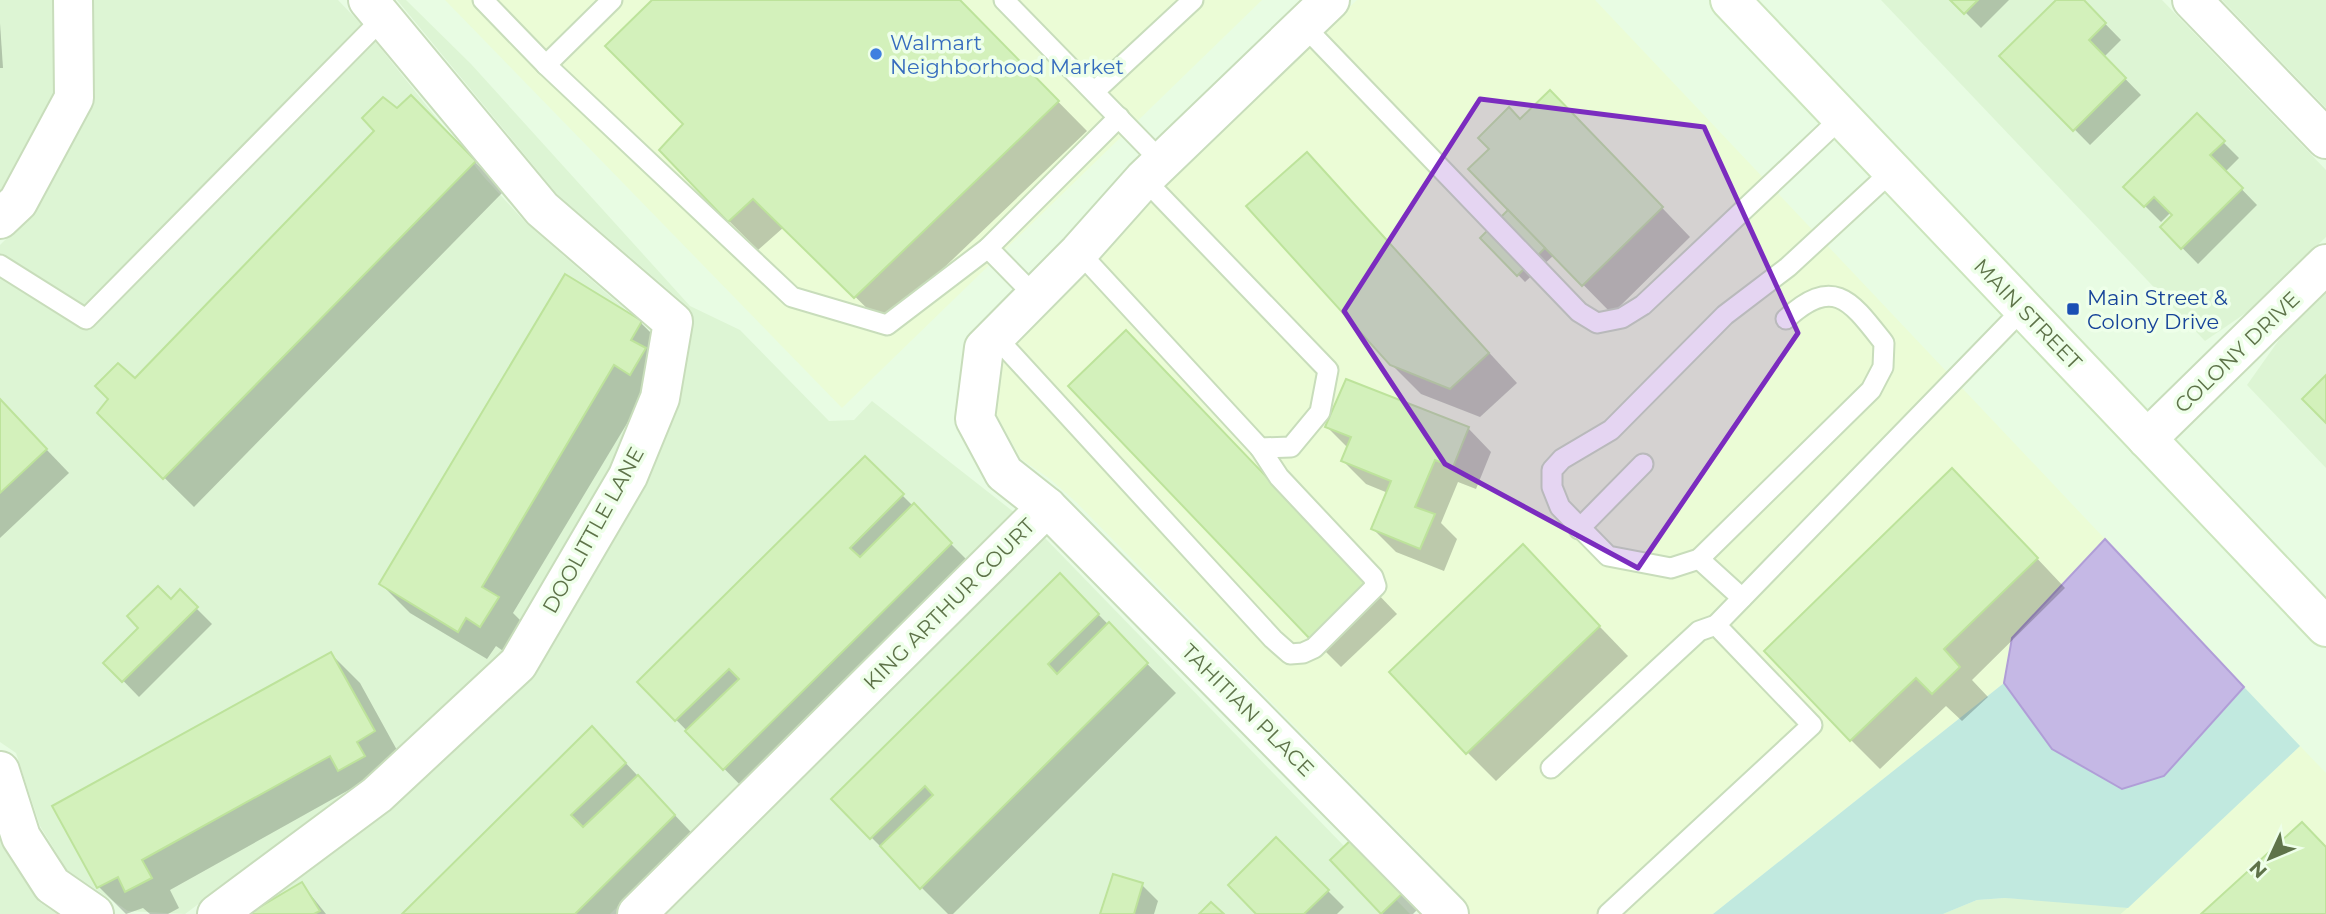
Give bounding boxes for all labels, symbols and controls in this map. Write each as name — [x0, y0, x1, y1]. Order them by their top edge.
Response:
place label: Walmart Neighborhood Market — [890, 30, 1124, 79]
marker: Walmart Neighborhood Market — [868, 46, 884, 62]
street label: MAIN STREET — [1969, 253, 2087, 375]
place label: Main Street & Colony Drive — [2087, 285, 2228, 334]
street label: COLONY DRIVE — [2169, 286, 2305, 418]
marker: Main Street & Colony Drive — [2065, 301, 2081, 317]
street label: DOOLITTLE LANE — [537, 443, 649, 617]
street label: KING ARTHUR COURT — [858, 513, 1040, 695]
street label: TAHITIAN PLACE — [1177, 639, 1319, 781]
north arrow — [2235, 823, 2305, 893]
text: N — [2245, 856, 2272, 883]

